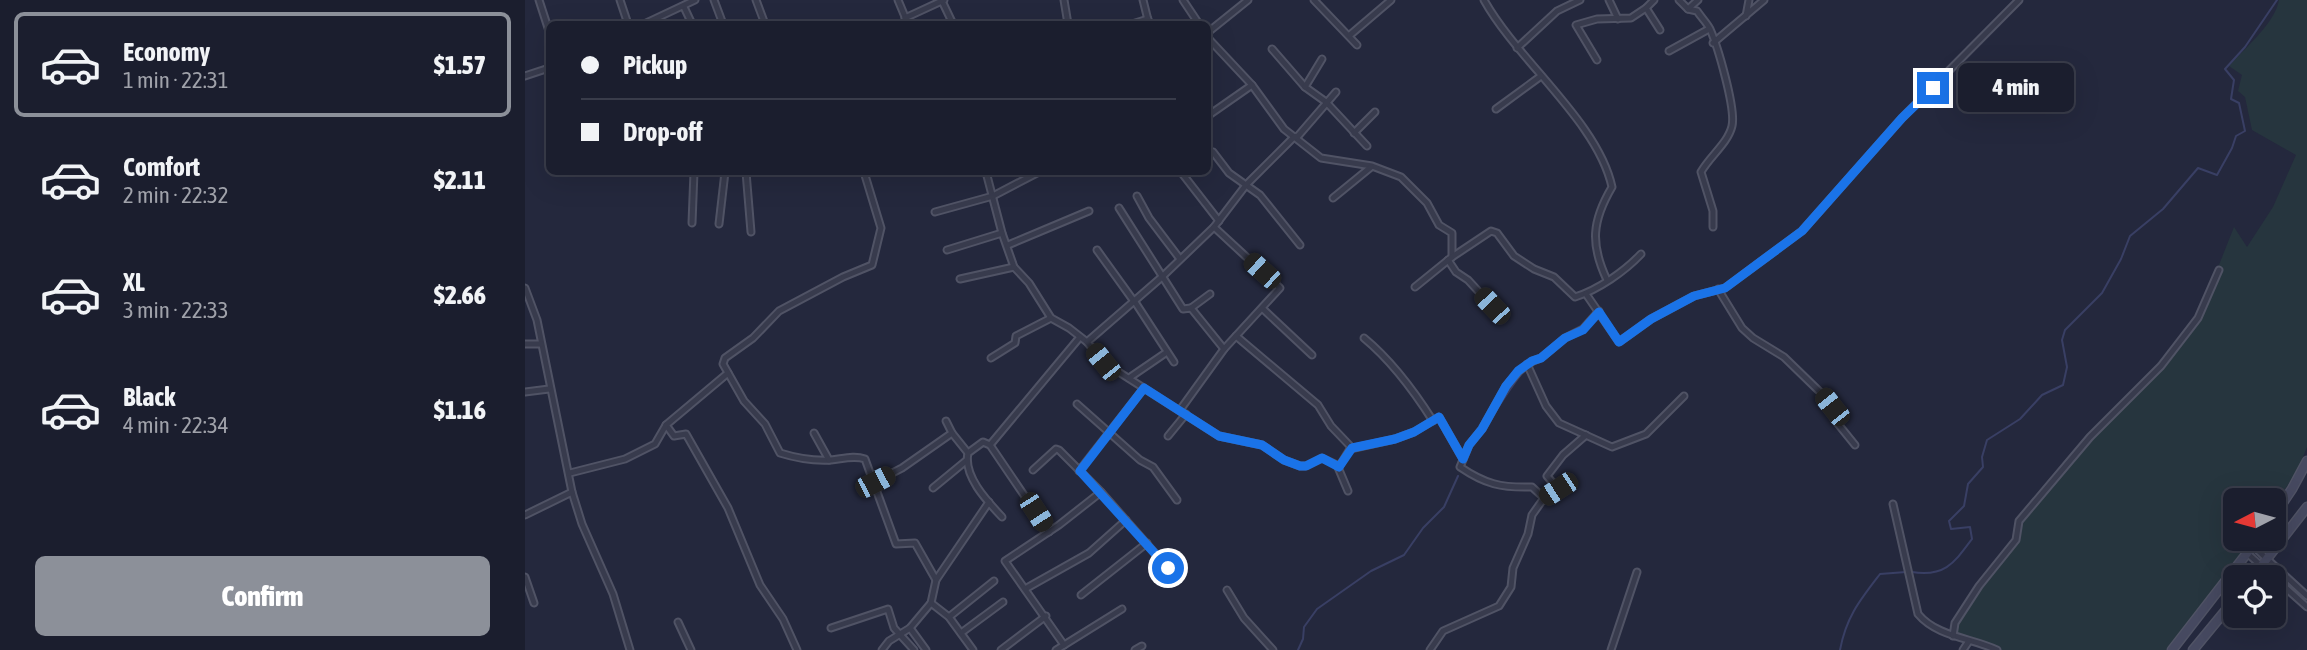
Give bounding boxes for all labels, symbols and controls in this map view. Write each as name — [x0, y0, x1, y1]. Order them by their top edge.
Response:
icon: car — [39, 33, 102, 96]
text: Economy — [123, 37, 210, 67]
text: $1.57 — [434, 50, 486, 80]
text: Pickup — [623, 50, 687, 80]
callout: 4 min — [1957, 64, 2073, 112]
text: 1 min · 22:31 — [123, 67, 229, 93]
route end — [1917, 72, 1949, 104]
text: 4 min — [1993, 74, 2039, 100]
text: Drop-off — [623, 117, 703, 147]
icon: car — [39, 148, 102, 211]
text: Comfort — [123, 152, 200, 182]
text: $2.11 — [434, 165, 486, 195]
text: 2 min · 22:32 — [123, 182, 229, 208]
car — [1240, 249, 1285, 293]
icon: car — [39, 263, 102, 326]
text: XL — [123, 267, 145, 297]
text: $2.66 — [434, 280, 486, 310]
car — [1470, 283, 1515, 329]
text: 3 min · 22:33 — [123, 297, 229, 323]
car — [1082, 339, 1125, 385]
icon: car — [39, 378, 102, 441]
text: Black — [123, 382, 175, 412]
car — [1811, 384, 1854, 430]
text: $1.16 — [434, 395, 486, 425]
text: 4 min · 22:34 — [123, 412, 229, 438]
car — [852, 463, 899, 501]
car — [1535, 469, 1582, 509]
north arrow — [2223, 488, 2285, 551]
map controls — [2223, 488, 2286, 628]
car — [1016, 489, 1057, 535]
route start — [1152, 552, 1184, 584]
button: Confirm — [35, 556, 490, 636]
button: locate — [2223, 565, 2286, 628]

